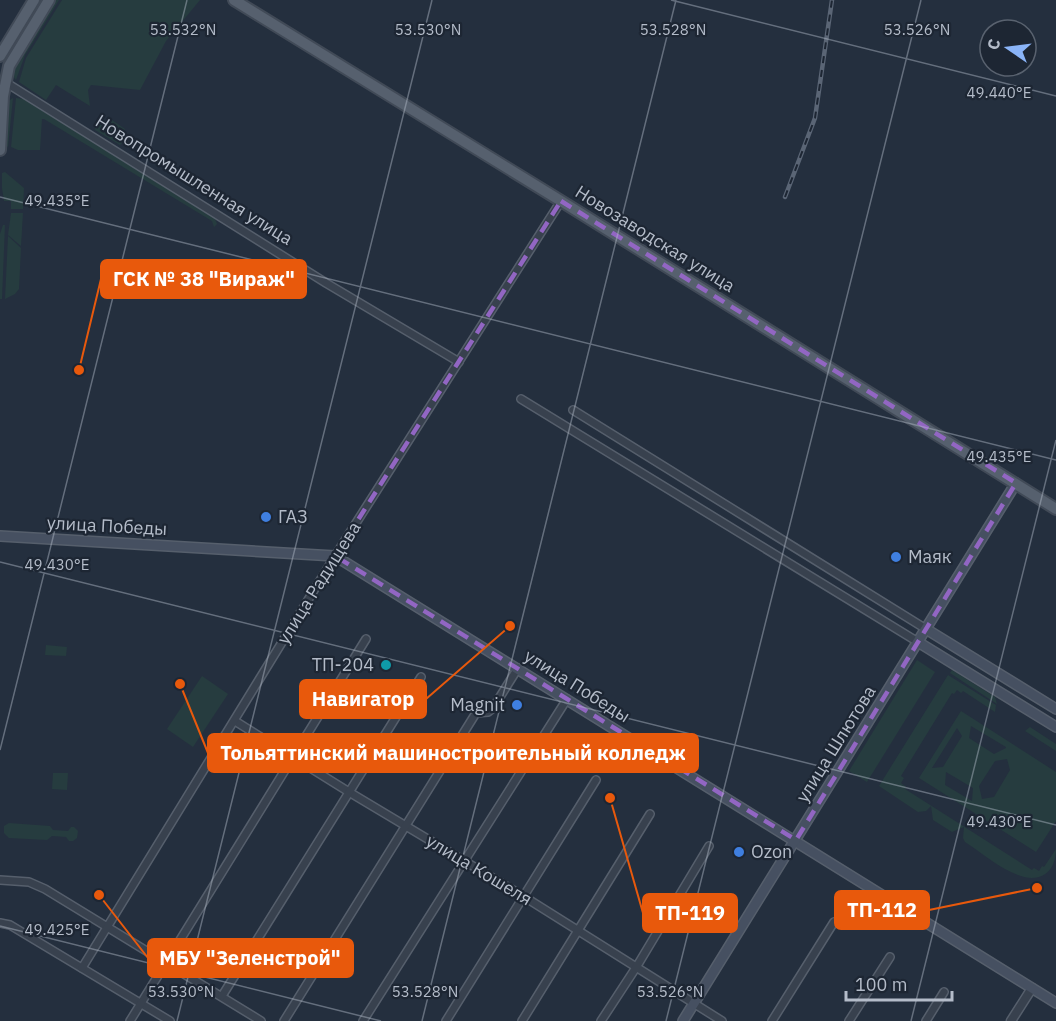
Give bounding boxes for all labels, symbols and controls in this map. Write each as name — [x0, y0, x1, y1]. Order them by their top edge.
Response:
north arrow — [978, 18, 1038, 78]
text: 53.532°N — [150, 20, 216, 39]
text: 53.530°N — [395, 20, 461, 39]
text: 53.528°N — [640, 20, 706, 39]
text: 53.526°N — [884, 20, 950, 39]
text: С — [982, 37, 1004, 52]
text: 49.440°E — [967, 83, 1031, 102]
street label: Новопромышленная улица — [91, 109, 297, 250]
street label: Новозаводская улица — [571, 180, 740, 297]
text: 49.435°E — [25, 191, 89, 210]
callout: ГСК № 38 "Вираж" — [101, 260, 306, 298]
text: ГСК № 38 "Вираж" — [113, 265, 295, 292]
text: 49.435°E — [967, 447, 1031, 466]
place label: ГАЗ — [278, 505, 308, 528]
marker: ГАЗ — [259, 510, 273, 524]
street label: улица Победы — [46, 511, 168, 540]
street label: улица Радищева — [272, 517, 366, 648]
place label: Маяк — [908, 545, 952, 568]
marker: Маяк — [889, 550, 903, 564]
text: 49.430°E — [25, 555, 89, 574]
street label: улица Победы — [520, 644, 634, 727]
place label: ТП-204 — [312, 653, 374, 676]
marker: ТП-204 — [379, 658, 393, 672]
callout: Навигатор — [300, 680, 426, 718]
street label: улица Шлютова — [791, 681, 881, 806]
text: Навигатор — [312, 685, 414, 712]
place label: Magnit — [450, 693, 505, 716]
marker: Magnit — [510, 698, 524, 712]
callout: Тольяттинский машиностроительный колледж — [208, 734, 698, 772]
text: Тольяттинский машиностроительный колледж — [220, 739, 686, 766]
text: 49.430°E — [967, 812, 1031, 831]
street label: улица Кошеля — [422, 829, 536, 910]
place label: Ozon — [751, 840, 792, 863]
marker: Ozon — [732, 845, 746, 859]
callout: ТП-112 — [835, 891, 929, 929]
callout: ТП-119 — [643, 894, 737, 932]
text: ТП-112 — [847, 896, 917, 923]
text: ТП-119 — [655, 899, 725, 926]
text: 49.425°E — [25, 920, 89, 939]
callout: МБУ "Зеленстрой" — [148, 939, 353, 977]
text: МБУ "Зеленстрой" — [159, 944, 341, 971]
scale bar — [846, 964, 952, 1002]
text: 100 m — [855, 973, 907, 996]
text: 53.530°N — [148, 982, 214, 1001]
text: 53.528°N — [392, 982, 458, 1001]
text: 53.526°N — [637, 982, 703, 1001]

